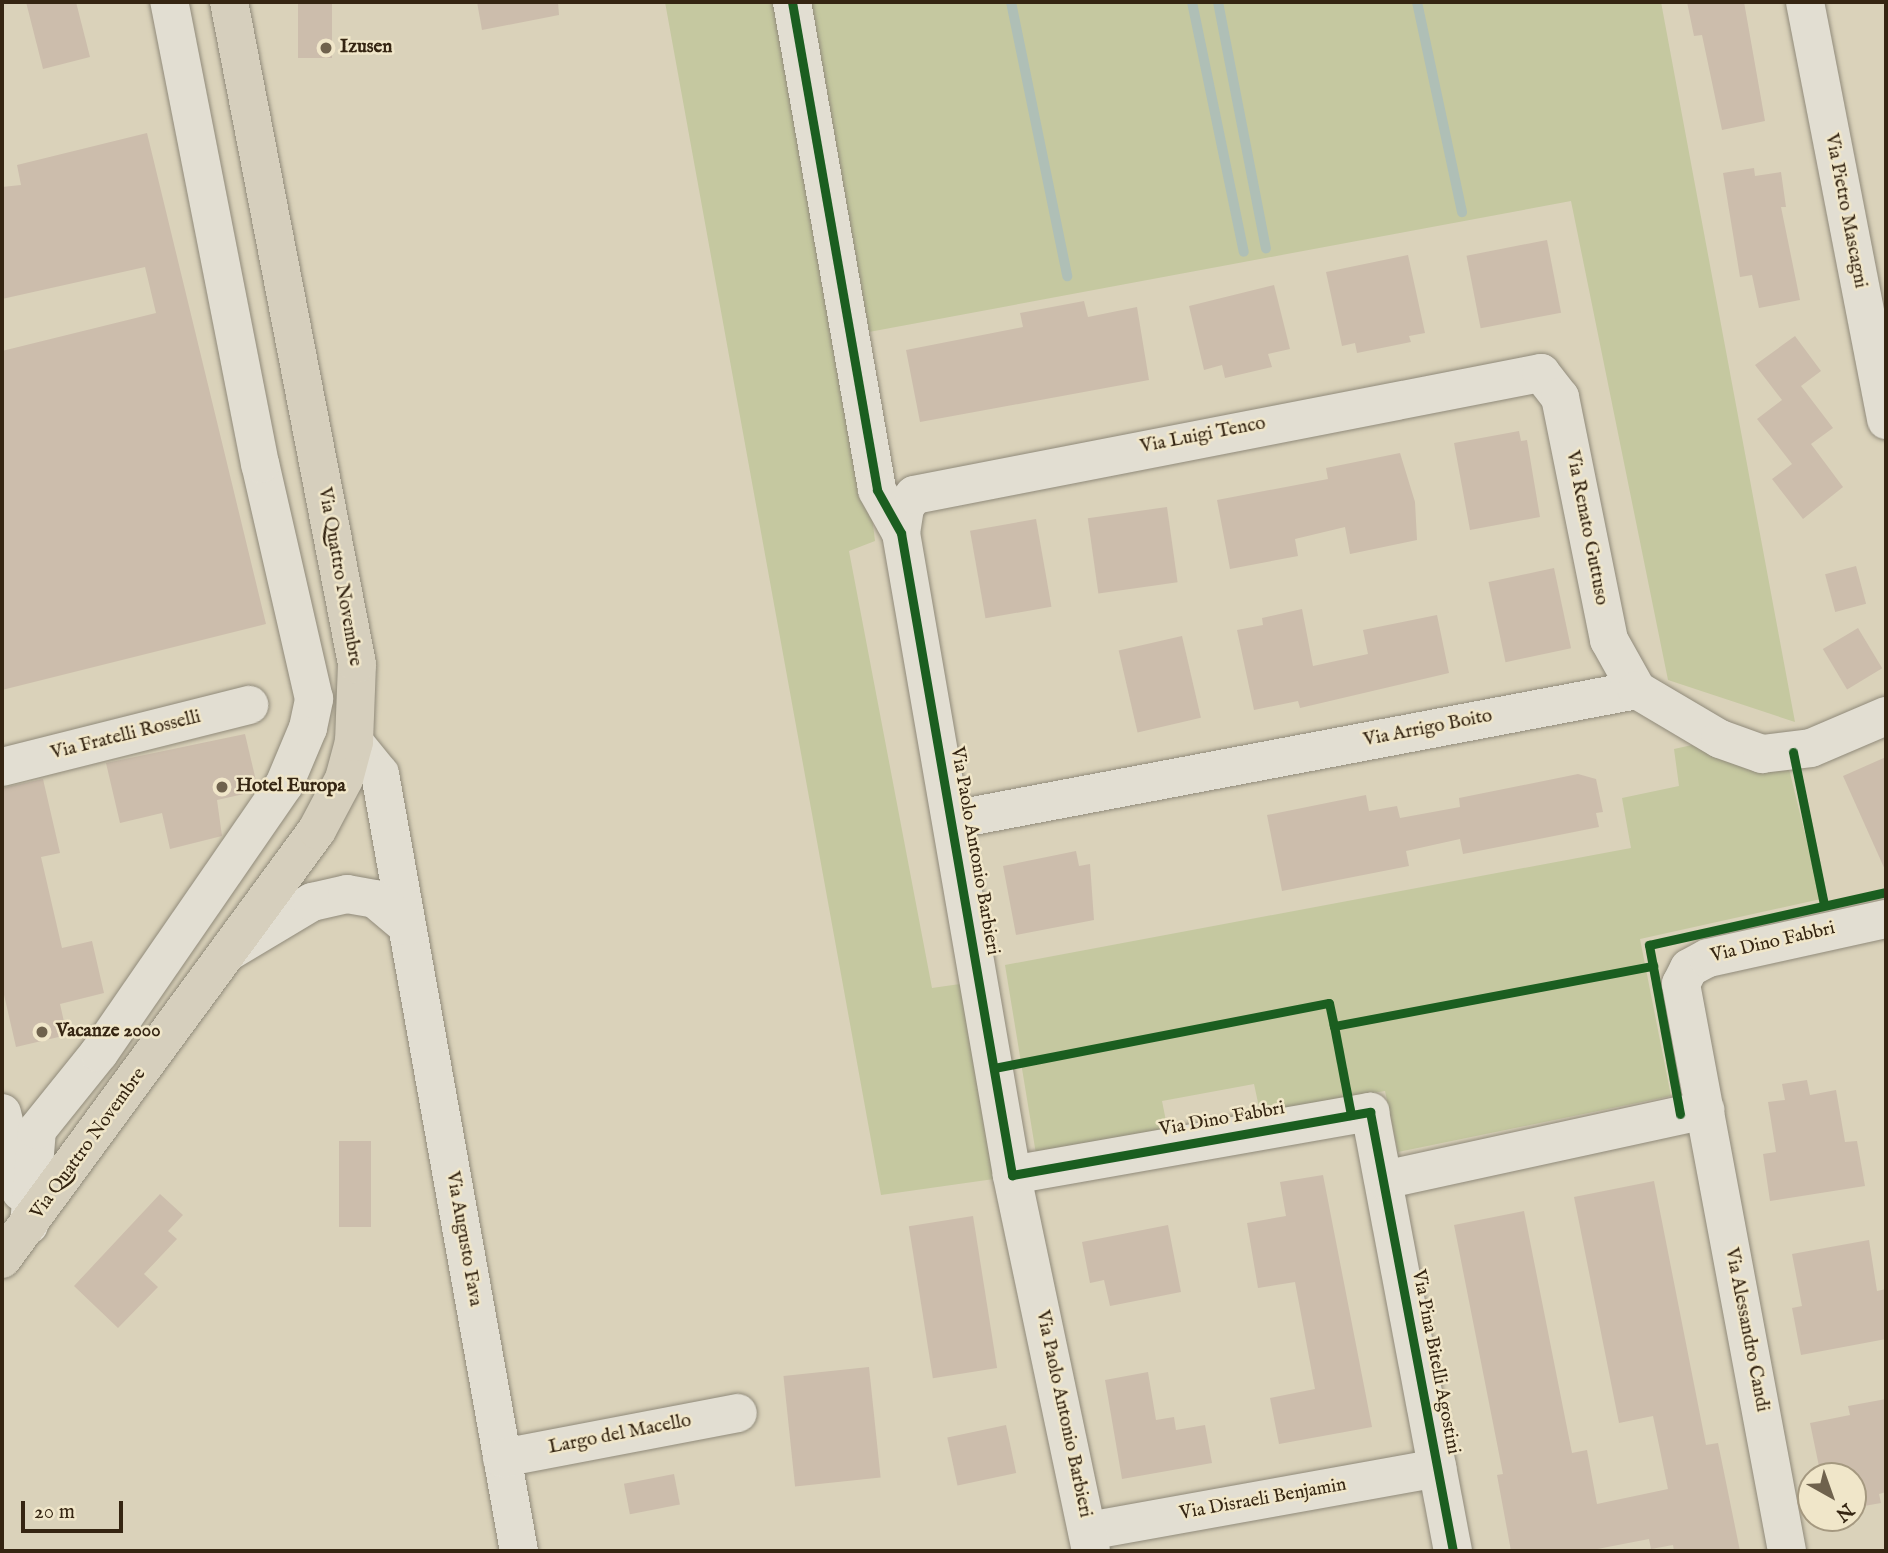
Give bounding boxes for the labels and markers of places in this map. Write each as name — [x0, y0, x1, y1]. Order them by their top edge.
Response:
place label: Izusen — [340, 37, 392, 59]
marker: Izusen — [318, 40, 334, 56]
place label: Hotel Europa — [236, 776, 346, 798]
marker: Hotel Europa — [214, 779, 230, 795]
place label: Vacanze 2000 — [56, 1021, 160, 1043]
marker: Vacanze 2000 — [34, 1024, 50, 1040]

